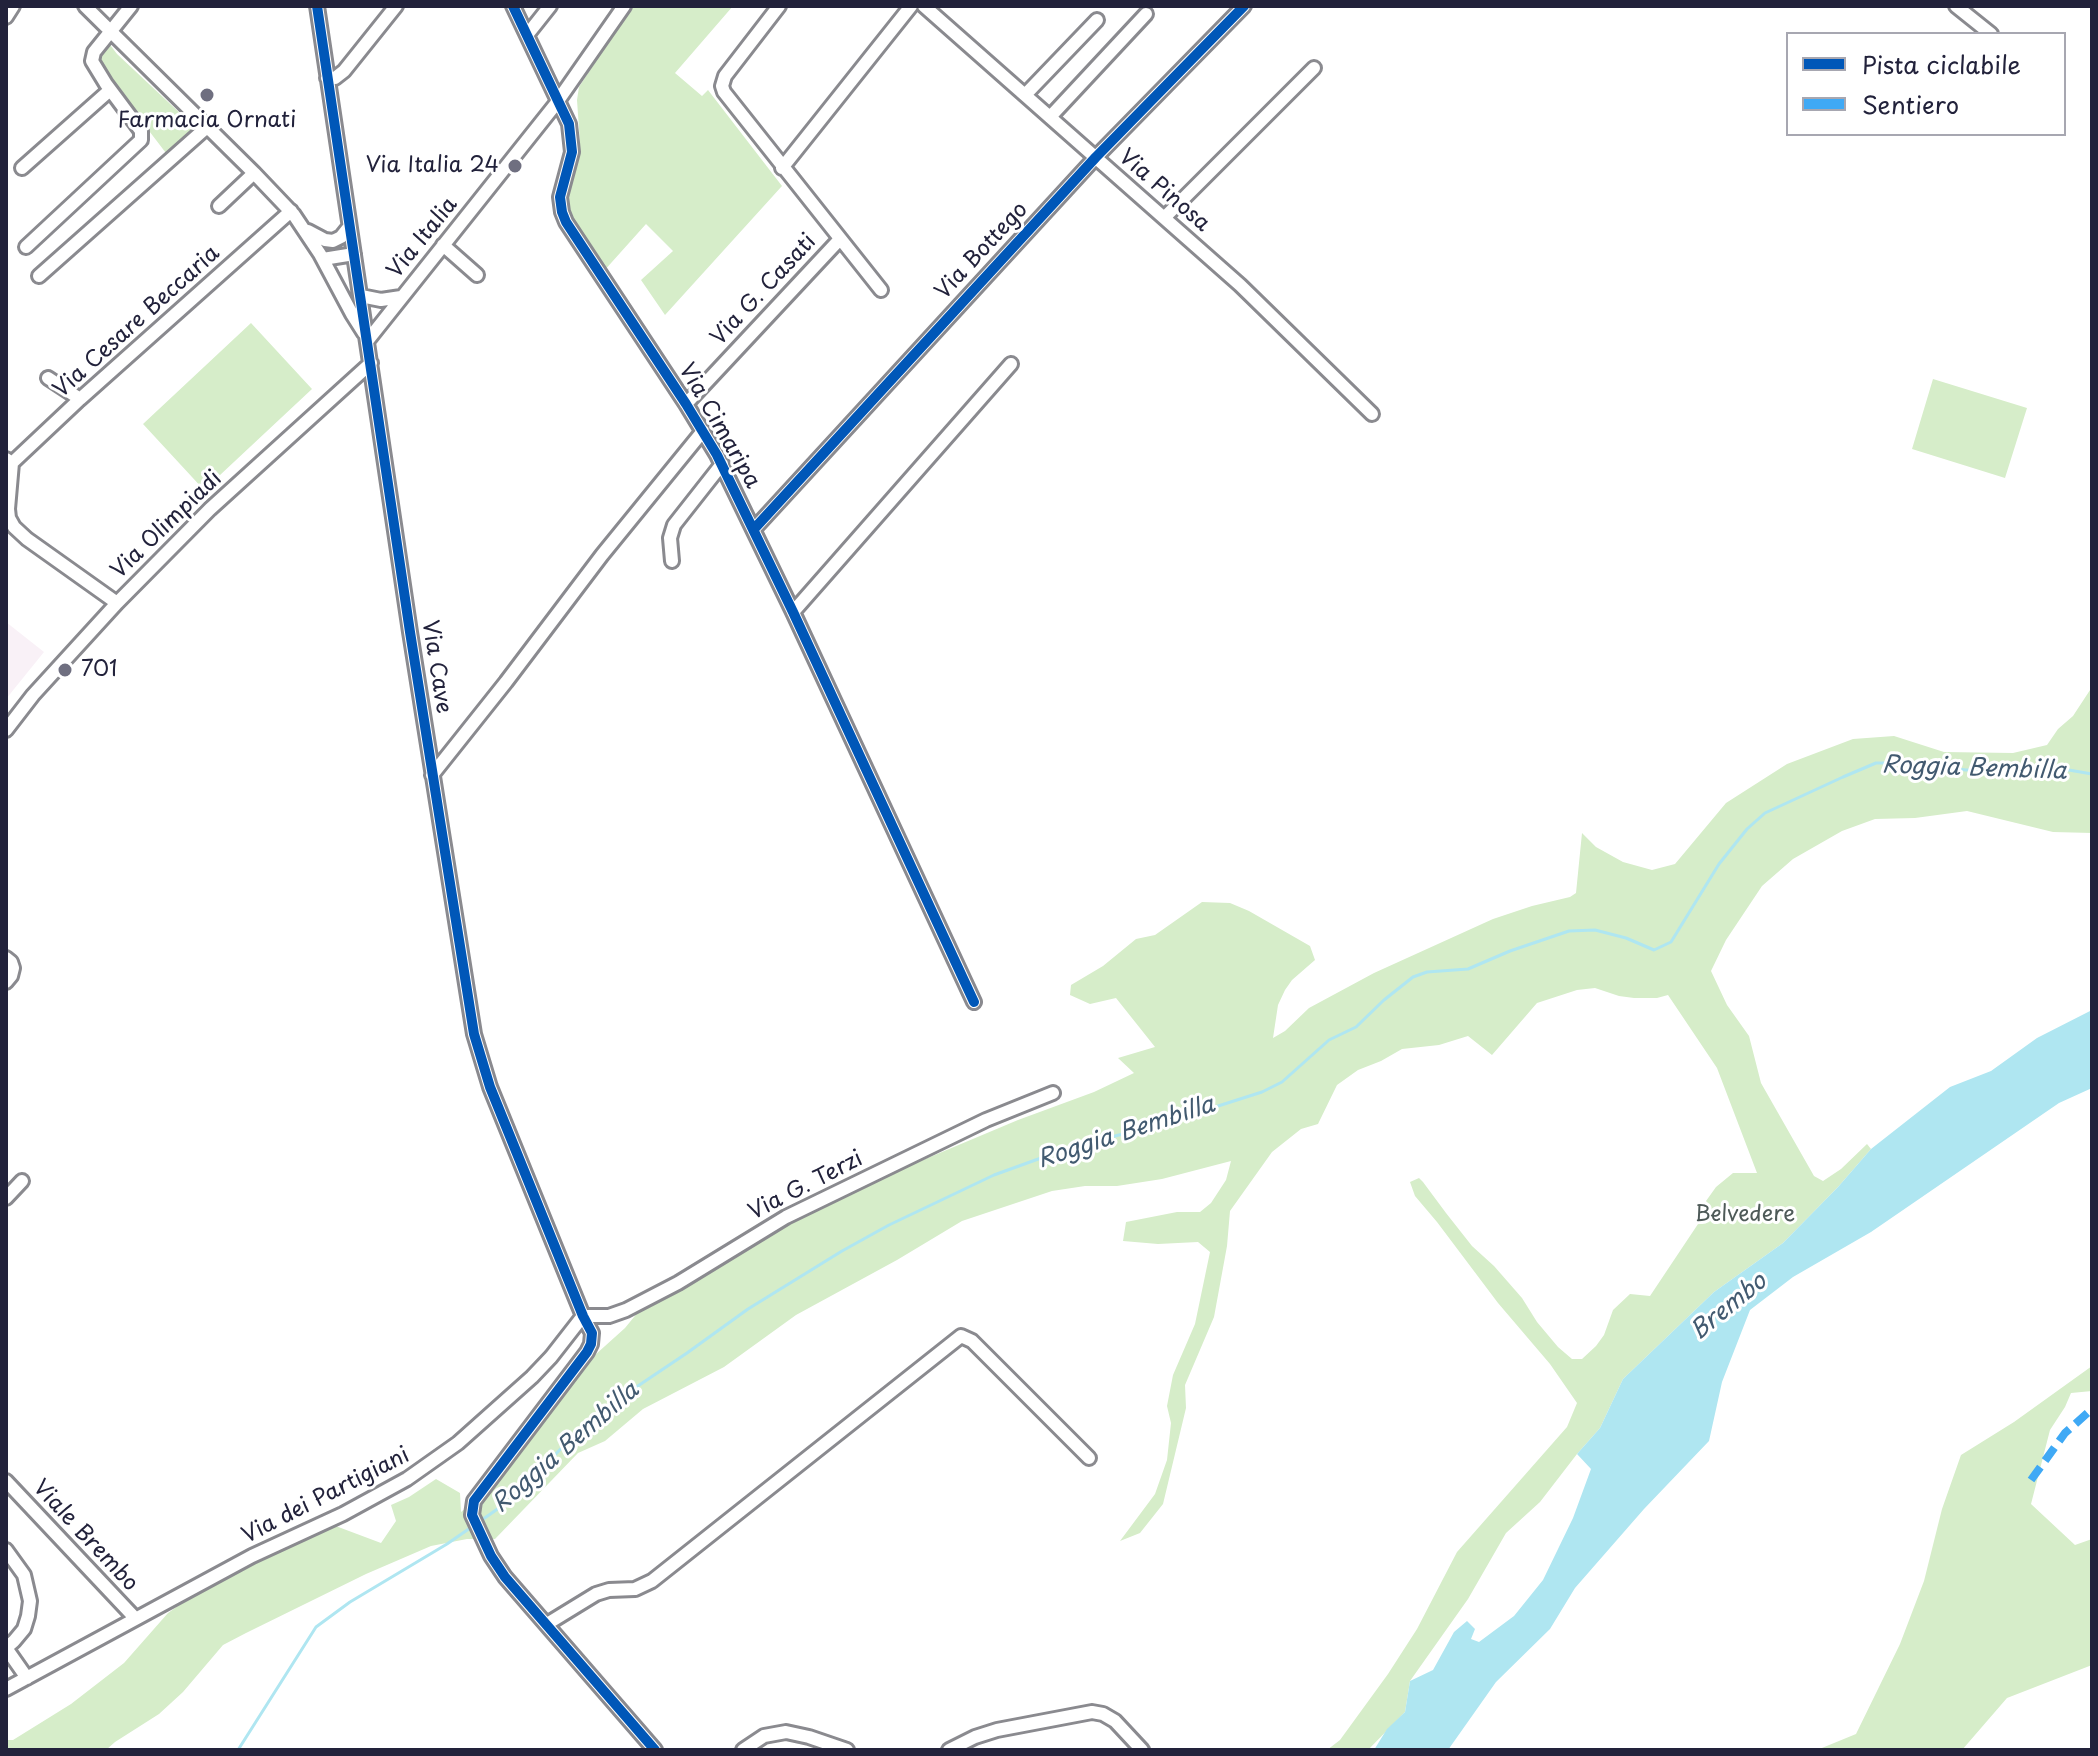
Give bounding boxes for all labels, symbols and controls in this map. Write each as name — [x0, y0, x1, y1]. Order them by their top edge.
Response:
legend — [1786, 32, 2066, 136]
text: Pista ciclabile — [1862, 46, 2021, 82]
marker: Farmacia Ornati — [198, 86, 216, 104]
text: Sentiero — [1862, 86, 1959, 122]
place label: Farmacia Ornati — [118, 108, 296, 134]
street label: Via Pinosa — [1113, 144, 1215, 238]
place label: Via Italia 24 — [366, 153, 499, 179]
marker: Via Italia 24 — [506, 157, 524, 175]
street label: Via Italia — [382, 192, 464, 284]
street label: Via Bottego — [930, 197, 1034, 305]
street label: Via G. Casati — [706, 229, 822, 351]
street label: Via Cesare Beccaria — [49, 241, 225, 403]
street label: Via Cimaripa — [673, 359, 765, 493]
street label: Via Olimpiadi — [106, 466, 228, 584]
street label: Via Cave — [416, 619, 456, 715]
place label: 701 — [81, 657, 117, 683]
marker: 701 — [56, 661, 74, 679]
water label: Roggia Bembilla — [1881, 751, 2067, 787]
water label: Roggia Bembilla — [1034, 1091, 1218, 1175]
street label: Via G. Terzi — [744, 1146, 868, 1226]
park label: Belvedere — [1695, 1202, 1795, 1228]
water label: Brembo — [1685, 1268, 1773, 1346]
water label: Roggia Bembilla — [487, 1377, 645, 1519]
street label: Via dei Partigiani — [238, 1442, 414, 1550]
street label: Viale Brembo — [27, 1475, 143, 1597]

